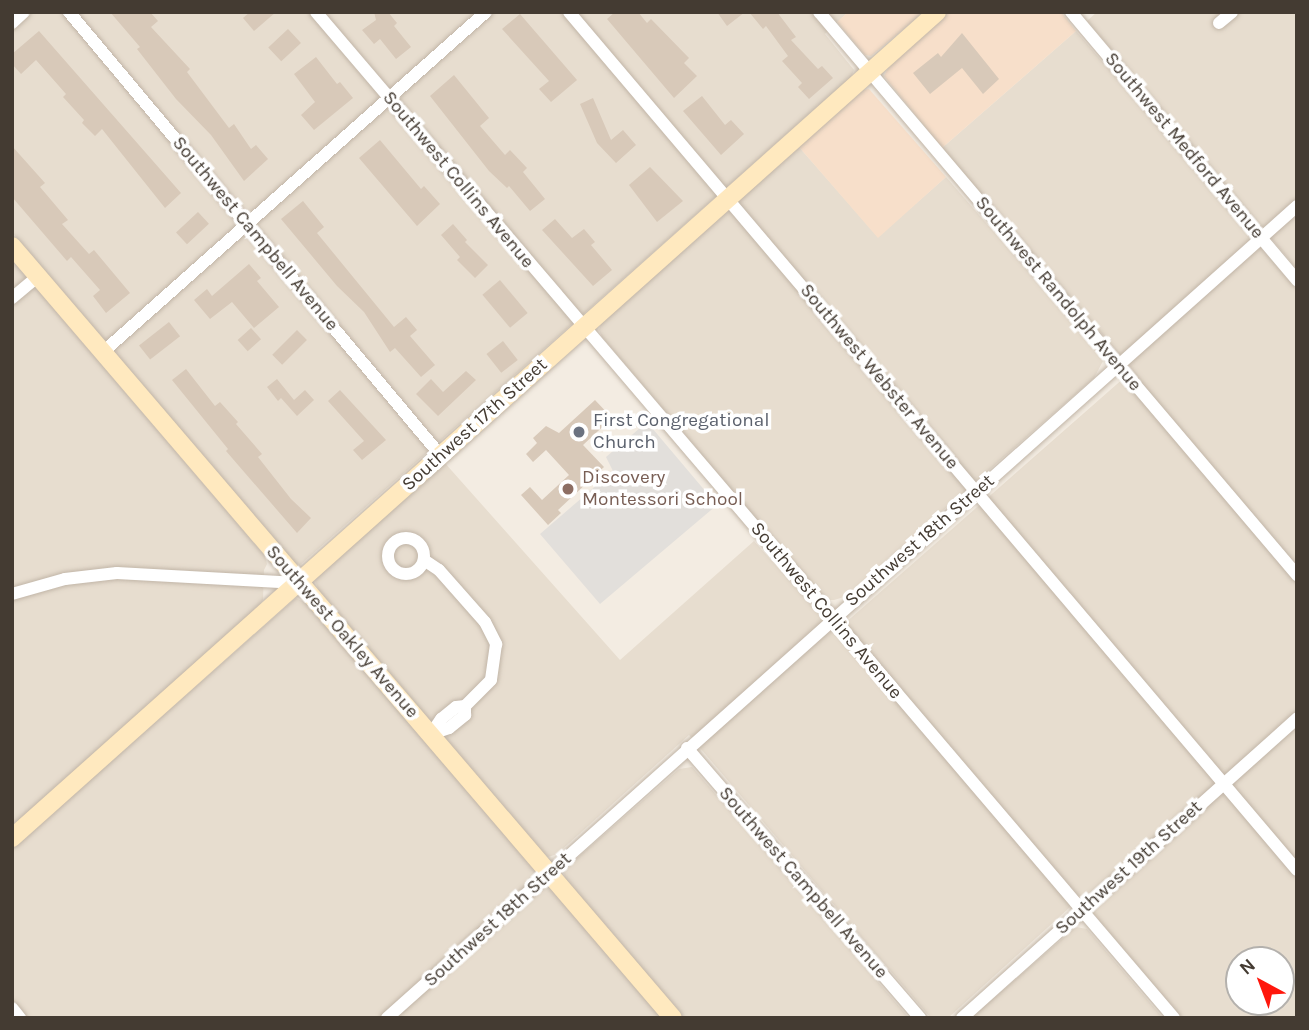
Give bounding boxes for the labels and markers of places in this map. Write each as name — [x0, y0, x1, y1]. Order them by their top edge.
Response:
place label: First Congregational Church — [593, 410, 770, 454]
marker: First Congregational Church — [571, 424, 587, 440]
place label: Discovery Montessori School — [582, 467, 743, 511]
marker: Discovery Montessori School — [560, 481, 576, 497]

